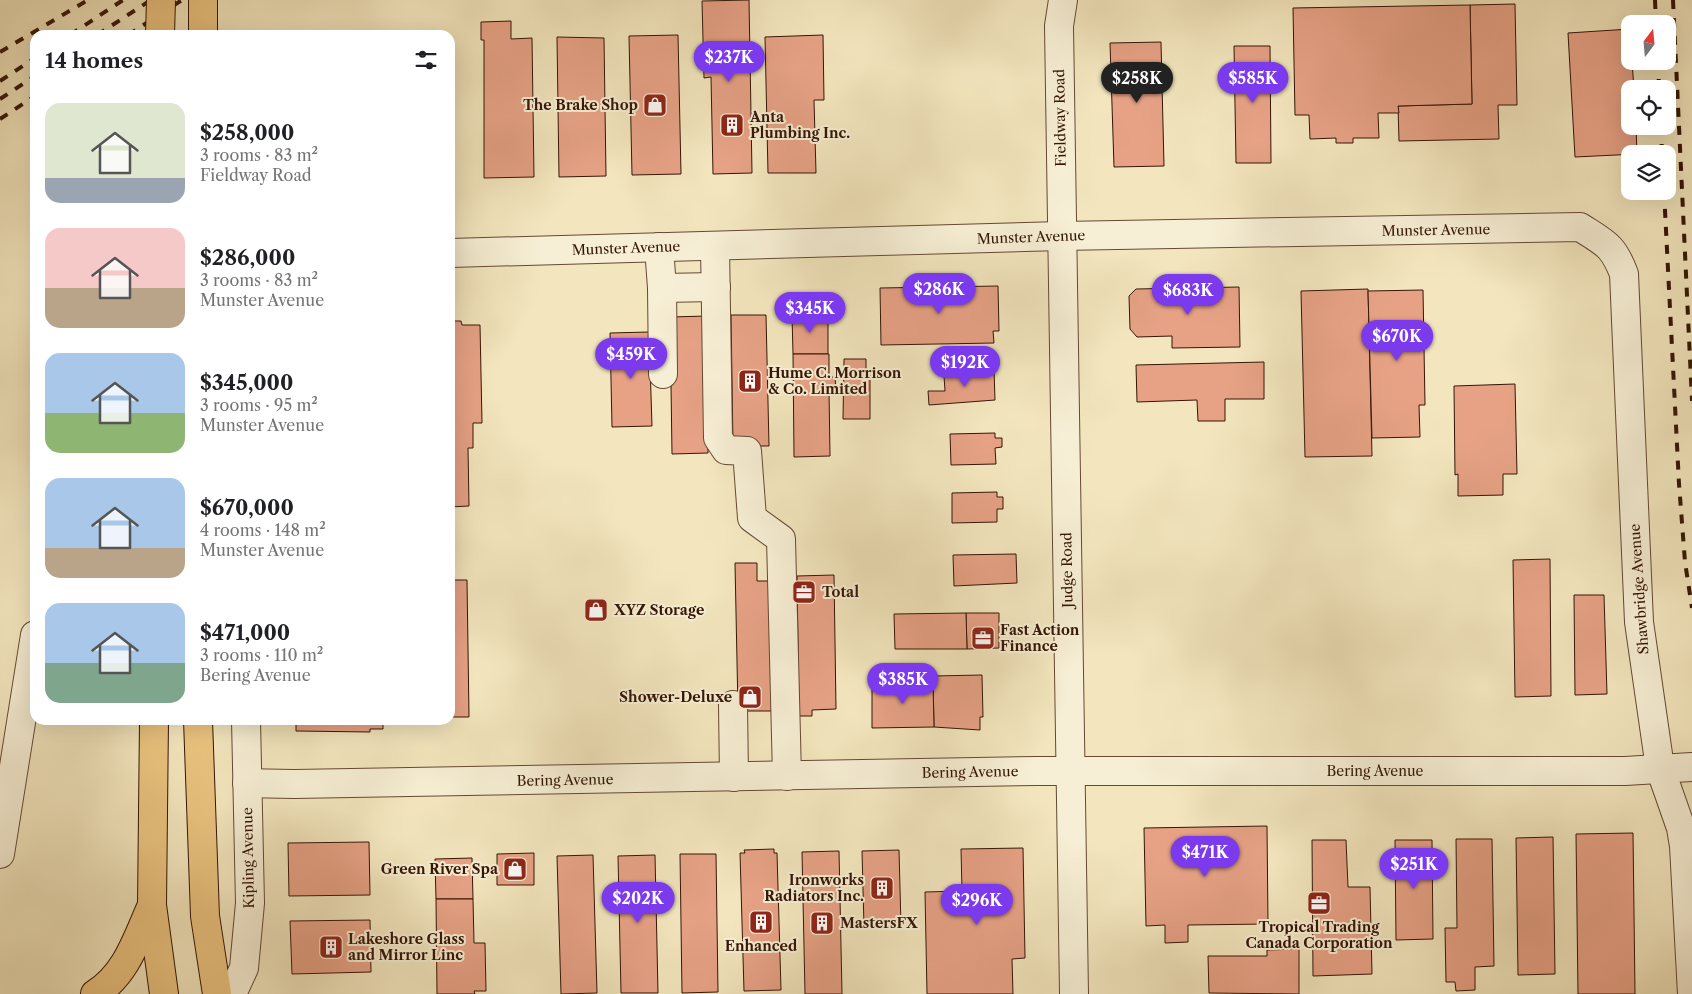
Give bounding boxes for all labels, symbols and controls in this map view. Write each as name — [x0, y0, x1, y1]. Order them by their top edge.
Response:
north arrow — [1621, 15, 1676, 70]
map controls — [1621, 15, 1676, 200]
pin: $237K — [694, 41, 764, 83]
icon: filters — [412, 46, 440, 74]
text: $237K — [705, 47, 753, 67]
text: 14 homes — [45, 48, 143, 73]
pin: $258K — [1102, 62, 1172, 104]
pin: $585K — [1218, 62, 1288, 104]
text: $258K — [1112, 68, 1162, 88]
text: $585K — [1228, 68, 1278, 88]
street label: Fieldway Road — [1050, 69, 1070, 167]
button: locate — [1621, 80, 1676, 135]
shop icon: The Brake Shop — [642, 92, 668, 118]
place label: The Brake Shop — [523, 96, 638, 114]
place label: Anta Plumbing Inc. — [749, 108, 850, 142]
building icon: Anta Plumbing Inc. — [719, 112, 745, 138]
text: $258,000 — [200, 120, 294, 145]
icon: home — [85, 123, 145, 183]
text: 3 rooms · 83 m² — [200, 145, 318, 165]
button: layers — [1621, 145, 1676, 200]
text: Fieldway Road — [200, 165, 312, 185]
street label: Munster Avenue — [1382, 220, 1491, 240]
street label: Munster Avenue — [976, 226, 1086, 248]
street label: Munster Avenue — [571, 237, 681, 259]
text: $286,000 — [200, 245, 295, 270]
icon: home — [85, 248, 145, 308]
text: 3 rooms · 83 m² — [200, 270, 318, 290]
pin: $286K — [904, 272, 974, 315]
pin: $683K — [1153, 274, 1223, 316]
text: $286K — [914, 279, 964, 299]
text: $683K — [1163, 280, 1213, 300]
text: Munster Avenue — [200, 290, 324, 310]
pin: $345K — [775, 292, 845, 334]
text: $345K — [785, 298, 835, 318]
pin: $670K — [1362, 320, 1432, 362]
text: $670K — [1372, 326, 1422, 346]
pin: $459K — [596, 338, 666, 380]
text: $459K — [606, 344, 656, 364]
pin: $192K — [930, 346, 1000, 388]
text: $192K — [941, 352, 989, 372]
place label: Hume C. Morrison & Co. Limited — [768, 364, 902, 398]
building icon: Hume C. Morrison & Co. Limited — [737, 368, 763, 394]
text: $345,000 — [200, 370, 293, 395]
icon: home — [85, 373, 145, 433]
text: 3 rooms · 95 m² — [200, 395, 318, 415]
text: Munster Avenue — [200, 415, 324, 435]
text: $670,000 — [200, 495, 294, 520]
icon: home — [85, 498, 145, 558]
text: 4 rooms · 148 m² — [200, 520, 326, 540]
street label: Shawbridge Avenue — [1625, 523, 1653, 655]
street label: Judge Road — [1057, 532, 1077, 610]
text: Munster Avenue — [200, 540, 324, 560]
office icon: Total — [791, 579, 817, 605]
place label: Total — [822, 583, 859, 601]
shop icon: XYZ Storage — [583, 597, 609, 623]
place label: XYZ Storage — [613, 601, 704, 619]
text: $471,000 — [200, 620, 290, 645]
place label: Fast Action Finance — [1000, 621, 1080, 655]
icon: home — [85, 623, 145, 683]
office icon: Fast Action Finance — [970, 625, 996, 651]
text: 3 rooms · 110 m² — [200, 645, 323, 665]
pin: $385K — [868, 662, 938, 705]
text: Bering Avenue — [200, 665, 311, 685]
text: $385K — [878, 669, 928, 689]
shop icon: Shower-Deluxe — [737, 684, 763, 710]
place label: Shower-Deluxe — [619, 688, 732, 706]
street label: Bering Avenue — [921, 762, 1019, 782]
street label: Bering Avenue — [1327, 762, 1424, 780]
street label: Bering Avenue — [516, 770, 614, 790]
street label: Kipling Avenue — [238, 807, 258, 909]
pin: $471K — [1170, 836, 1240, 878]
text: $471K — [1182, 842, 1228, 862]
pin: $251K — [1379, 848, 1449, 890]
text: $251K — [1390, 854, 1438, 874]
shop icon: Green River Spa — [502, 856, 528, 882]
place label: Green River Spa — [381, 860, 499, 878]
place label: Ironworks Radiators Inc. — [764, 871, 864, 905]
building icon: Ironworks Radiators Inc. — [869, 875, 895, 901]
pin: $202K — [603, 882, 673, 924]
pin: $296K — [942, 884, 1012, 926]
text: $202K — [613, 888, 663, 908]
text: $296K — [952, 890, 1002, 910]
office icon: Tropical Trading Canada Corporation — [1306, 890, 1332, 916]
building icon: Enhanced — [748, 909, 774, 935]
building icon: MastersFX — [809, 910, 835, 936]
place label: MastersFX — [840, 914, 918, 932]
place label: Tropical Trading Canada Corporation — [1245, 918, 1393, 952]
place label: Lakeshore Glass and Mirror Linc — [348, 930, 464, 964]
building icon: Lakeshore Glass and Mirror Linc — [318, 934, 344, 960]
place label: Enhanced — [725, 937, 798, 955]

